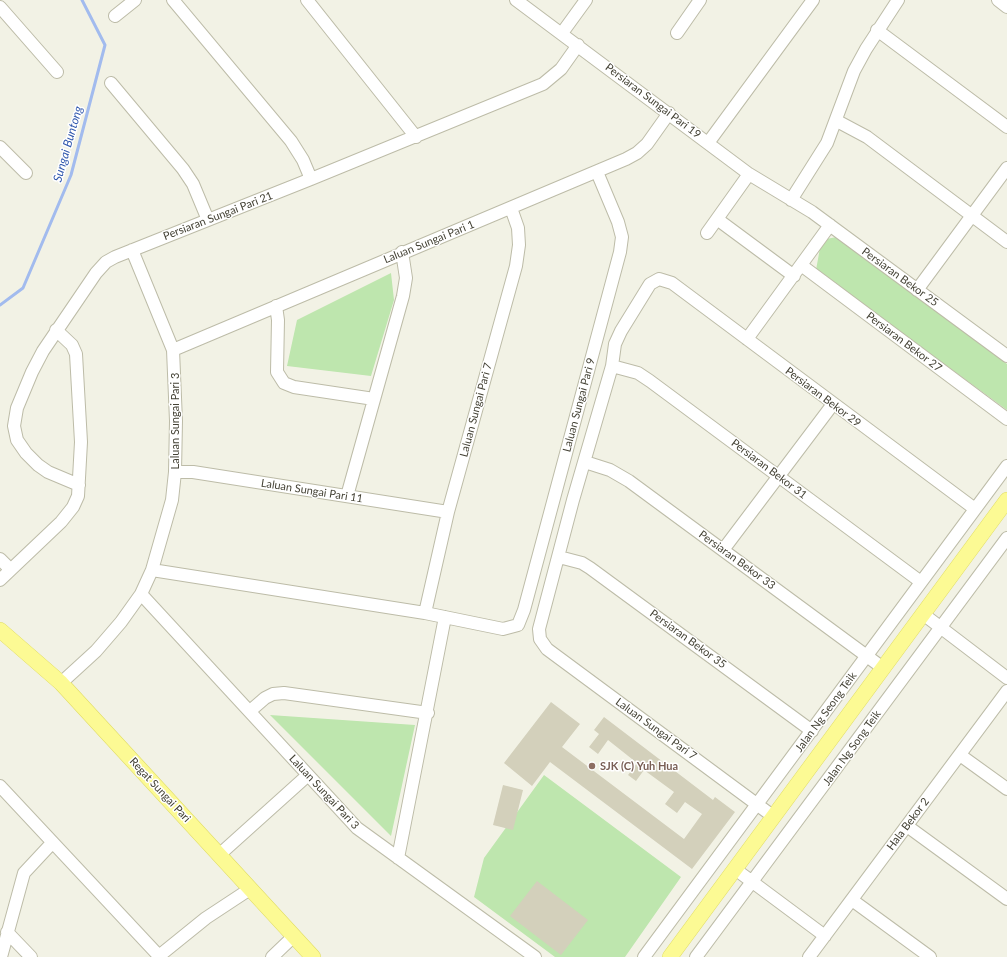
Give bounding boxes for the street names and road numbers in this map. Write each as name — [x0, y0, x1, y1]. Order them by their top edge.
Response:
street label: Persiaran Sungai Pari 19 — [603, 61, 703, 141]
street label: Persiaran Sungai Pari 21 — [161, 189, 275, 243]
street label: Laluan Sungai Pari 1 — [382, 218, 476, 266]
street label: Persiaran Bekor 25 — [859, 245, 941, 309]
street label: Persiaran Bekor 27 — [864, 309, 944, 375]
street label: Laluan Sungai Pari 9 — [560, 357, 598, 453]
street label: Laluan Sungai Pari 7 — [457, 362, 495, 458]
street label: Persiaran Bekor 29 — [783, 364, 863, 430]
street label: Laluan Sungai Pari 3 — [168, 373, 182, 469]
street label: Persiaran Bekor 31 — [729, 436, 809, 502]
street label: Laluan Sungai Pari 11 — [260, 476, 364, 506]
street label: Persiaran Bekor 33 — [696, 528, 778, 592]
street label: Persiaran Bekor 35 — [647, 607, 729, 671]
street label: Jalan Ng Seong Teik — [793, 669, 859, 755]
street label: Laluan Sungai Pari 7 — [613, 695, 699, 763]
street label: Jalan Ng Song Teik — [820, 708, 884, 788]
street label: Laluan Sungai Pari 3 — [286, 752, 362, 832]
street label: Regat Sungai Pari — [127, 755, 193, 825]
street label: Hala Bekor 2 — [884, 795, 932, 853]

